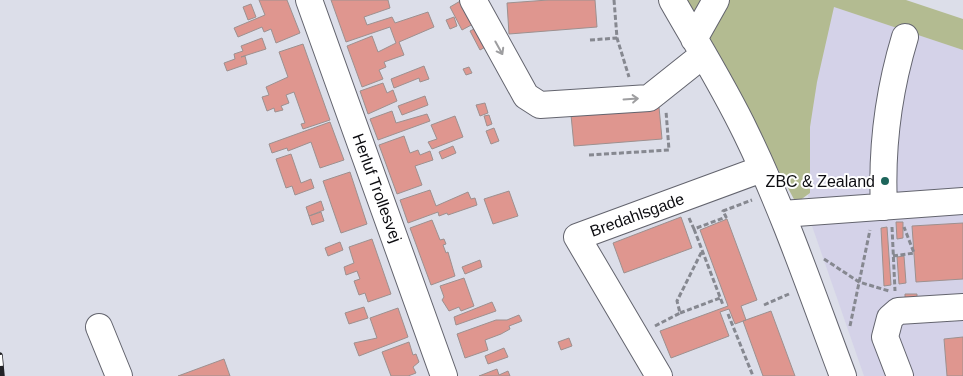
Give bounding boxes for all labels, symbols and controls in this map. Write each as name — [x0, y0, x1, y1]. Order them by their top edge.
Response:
one-way arrow — [495, 41, 505, 55]
one-way arrow — [622, 94, 638, 104]
street label: Herluf Trollesvej — [349, 131, 405, 245]
place label: ZBC & Zealand — [766, 173, 875, 190]
marker: ZBC & Zealand — [879, 175, 891, 187]
street label: Bredahlsgade — [588, 190, 686, 240]

